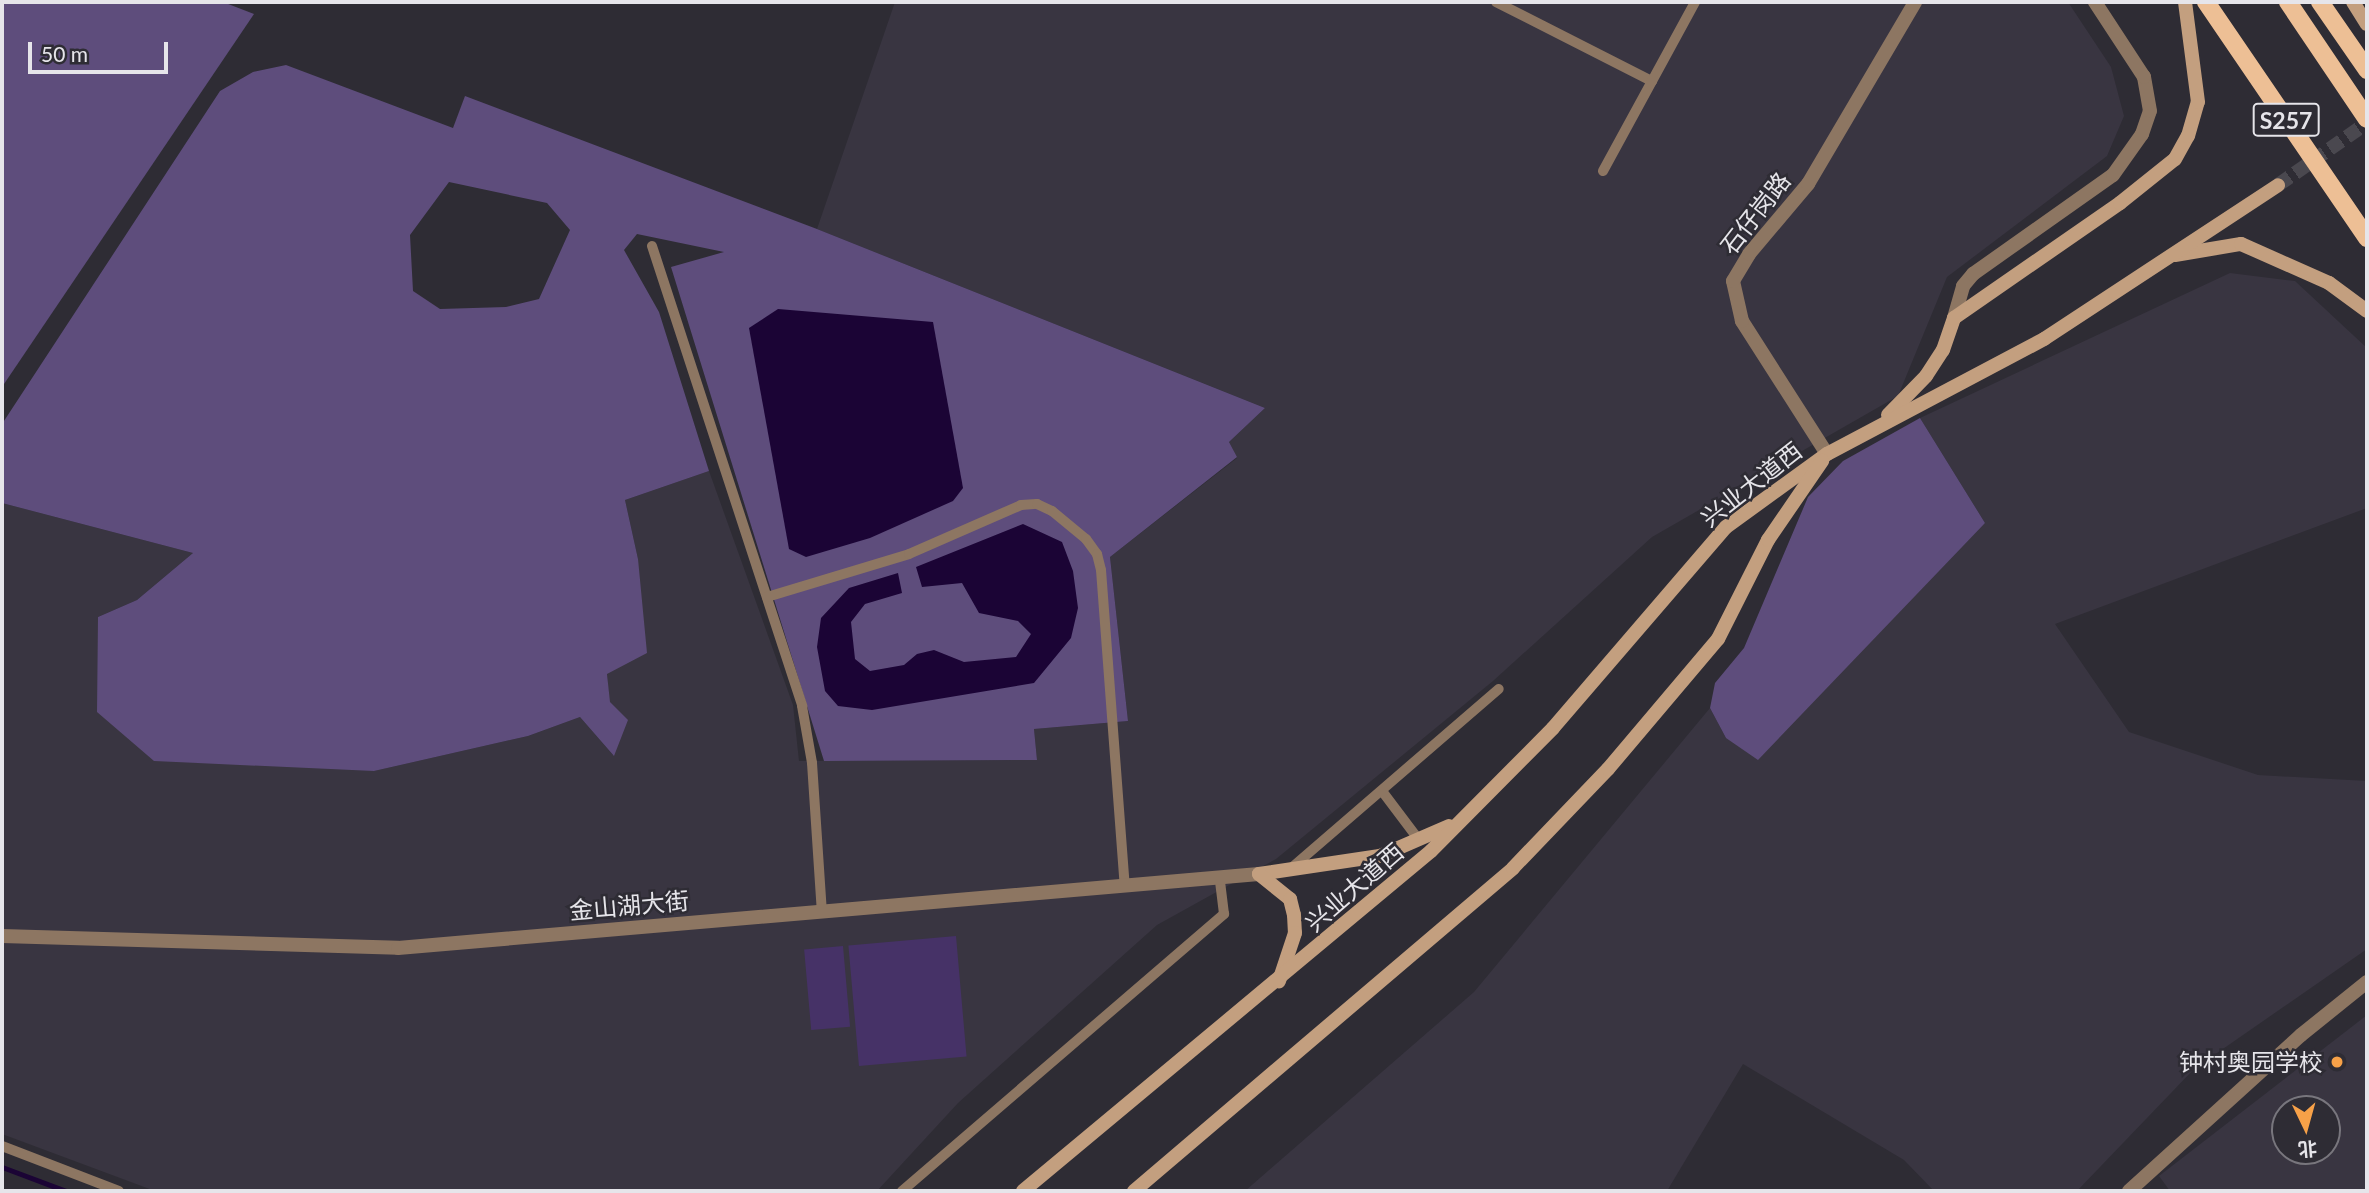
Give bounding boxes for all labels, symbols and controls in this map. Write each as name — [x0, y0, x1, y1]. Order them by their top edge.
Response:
scale bar — [32, 28, 172, 72]
text: 50 m — [41, 41, 88, 66]
road number: S257 — [2251, 100, 2321, 140]
street label: 石仔岗路 — [1714, 166, 1796, 260]
street label: 兴业大道西 — [1695, 436, 1807, 532]
street label: 兴业大道西 — [1299, 837, 1409, 937]
street label: 金山湖大街 — [568, 885, 690, 925]
place label: 钟村奥园学校 — [2179, 1048, 2323, 1076]
marker: 钟村奥园学校 — [2329, 1054, 2345, 1070]
north arrow — [2271, 1095, 2341, 1165]
text: 北 — [2297, 1137, 2318, 1162]

